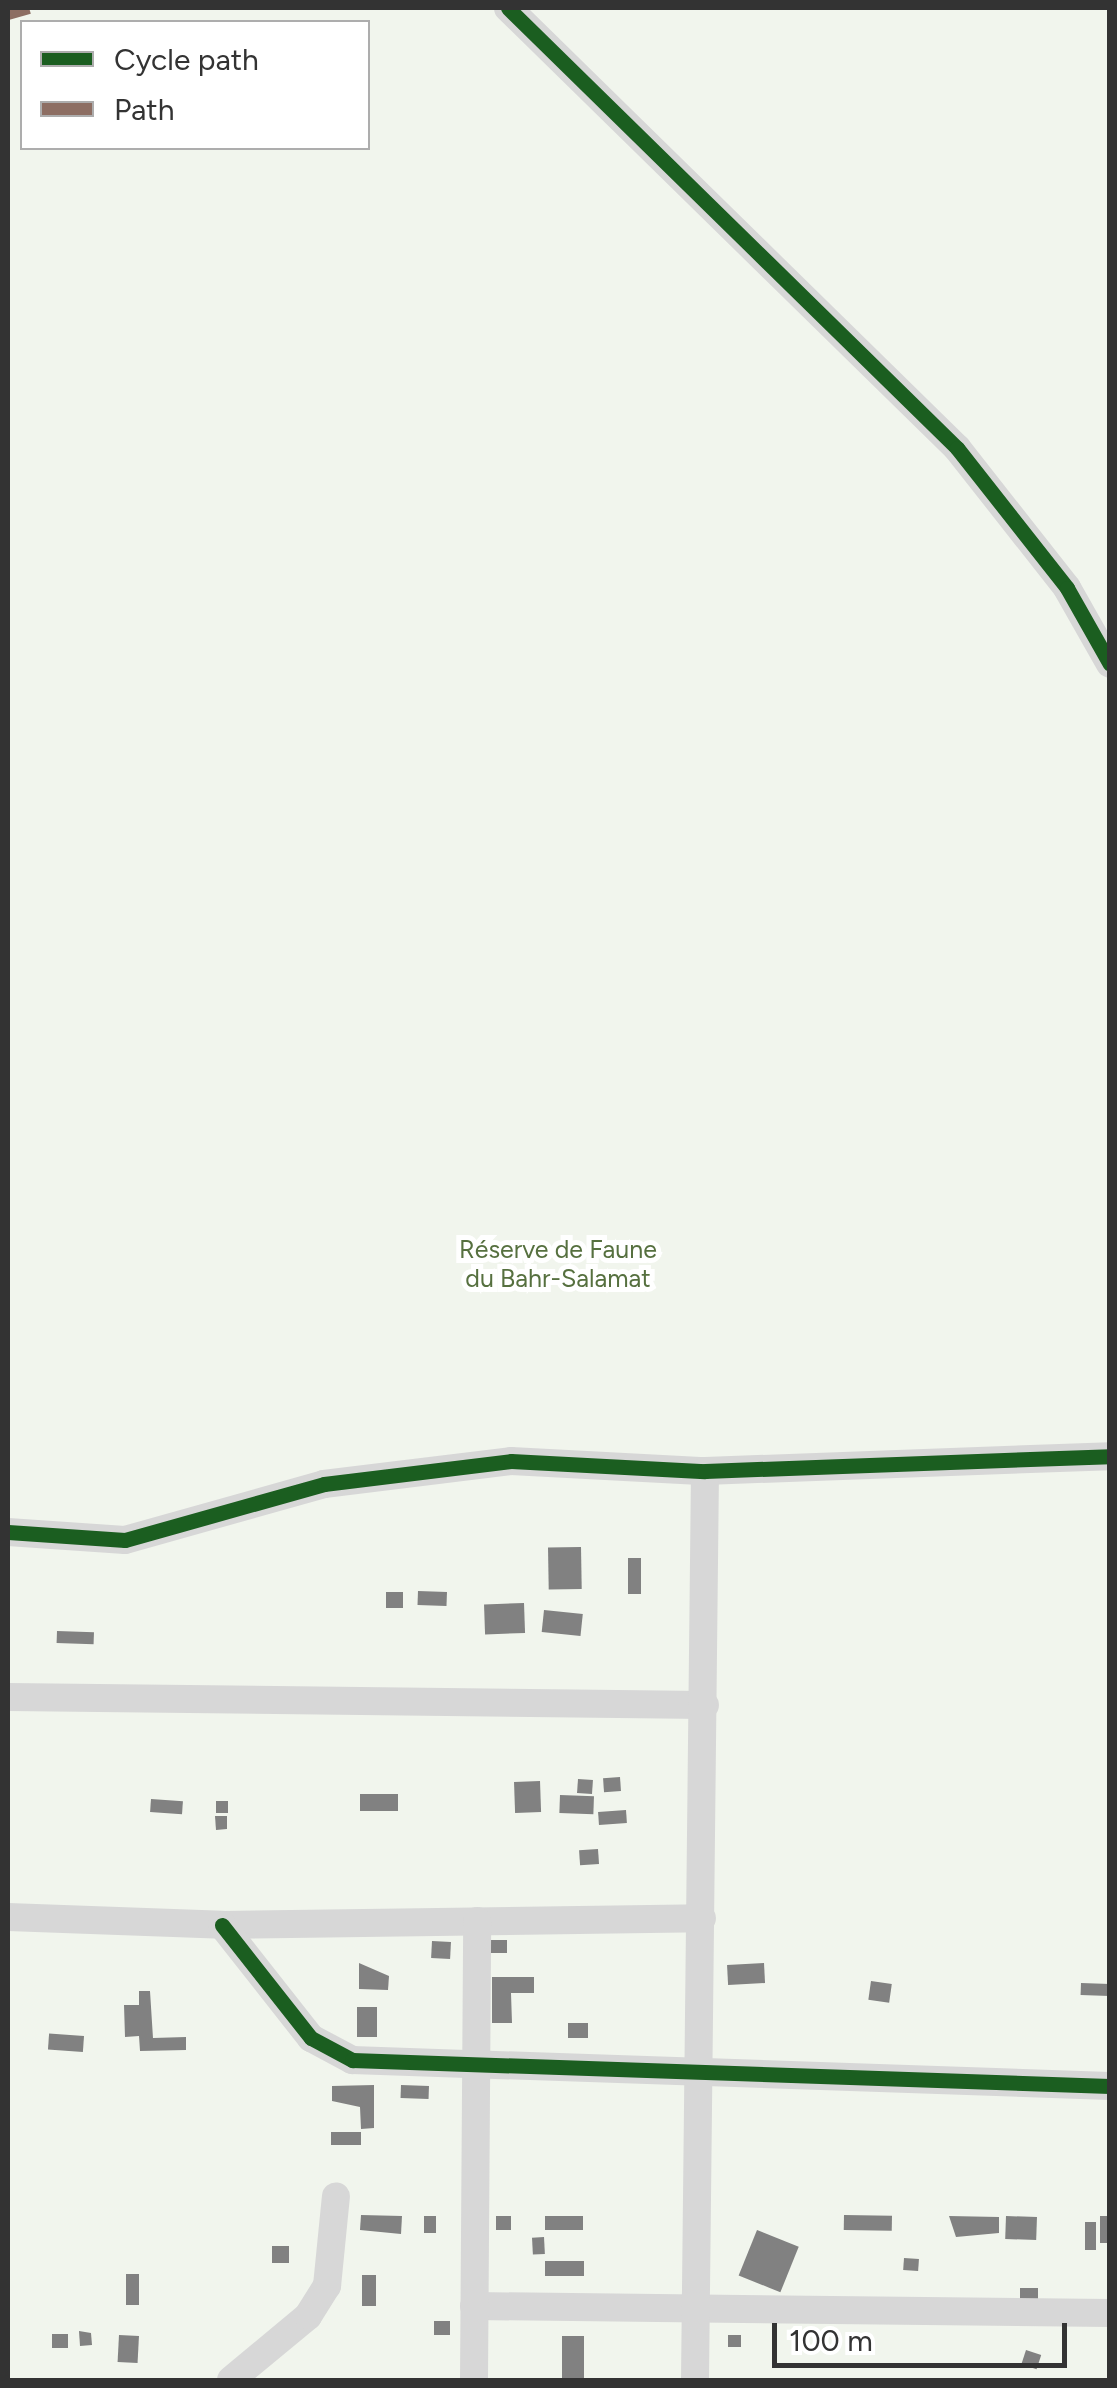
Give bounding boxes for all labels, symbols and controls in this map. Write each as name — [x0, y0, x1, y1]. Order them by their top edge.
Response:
legend — [20, 20, 370, 150]
text: Cycle path — [114, 41, 259, 78]
text: Path — [114, 91, 174, 128]
park label: Réserve de Faune du Bahr-Salamat — [459, 1235, 657, 1294]
scale bar — [777, 2303, 1072, 2365]
text: 100 m — [789, 2322, 873, 2359]

